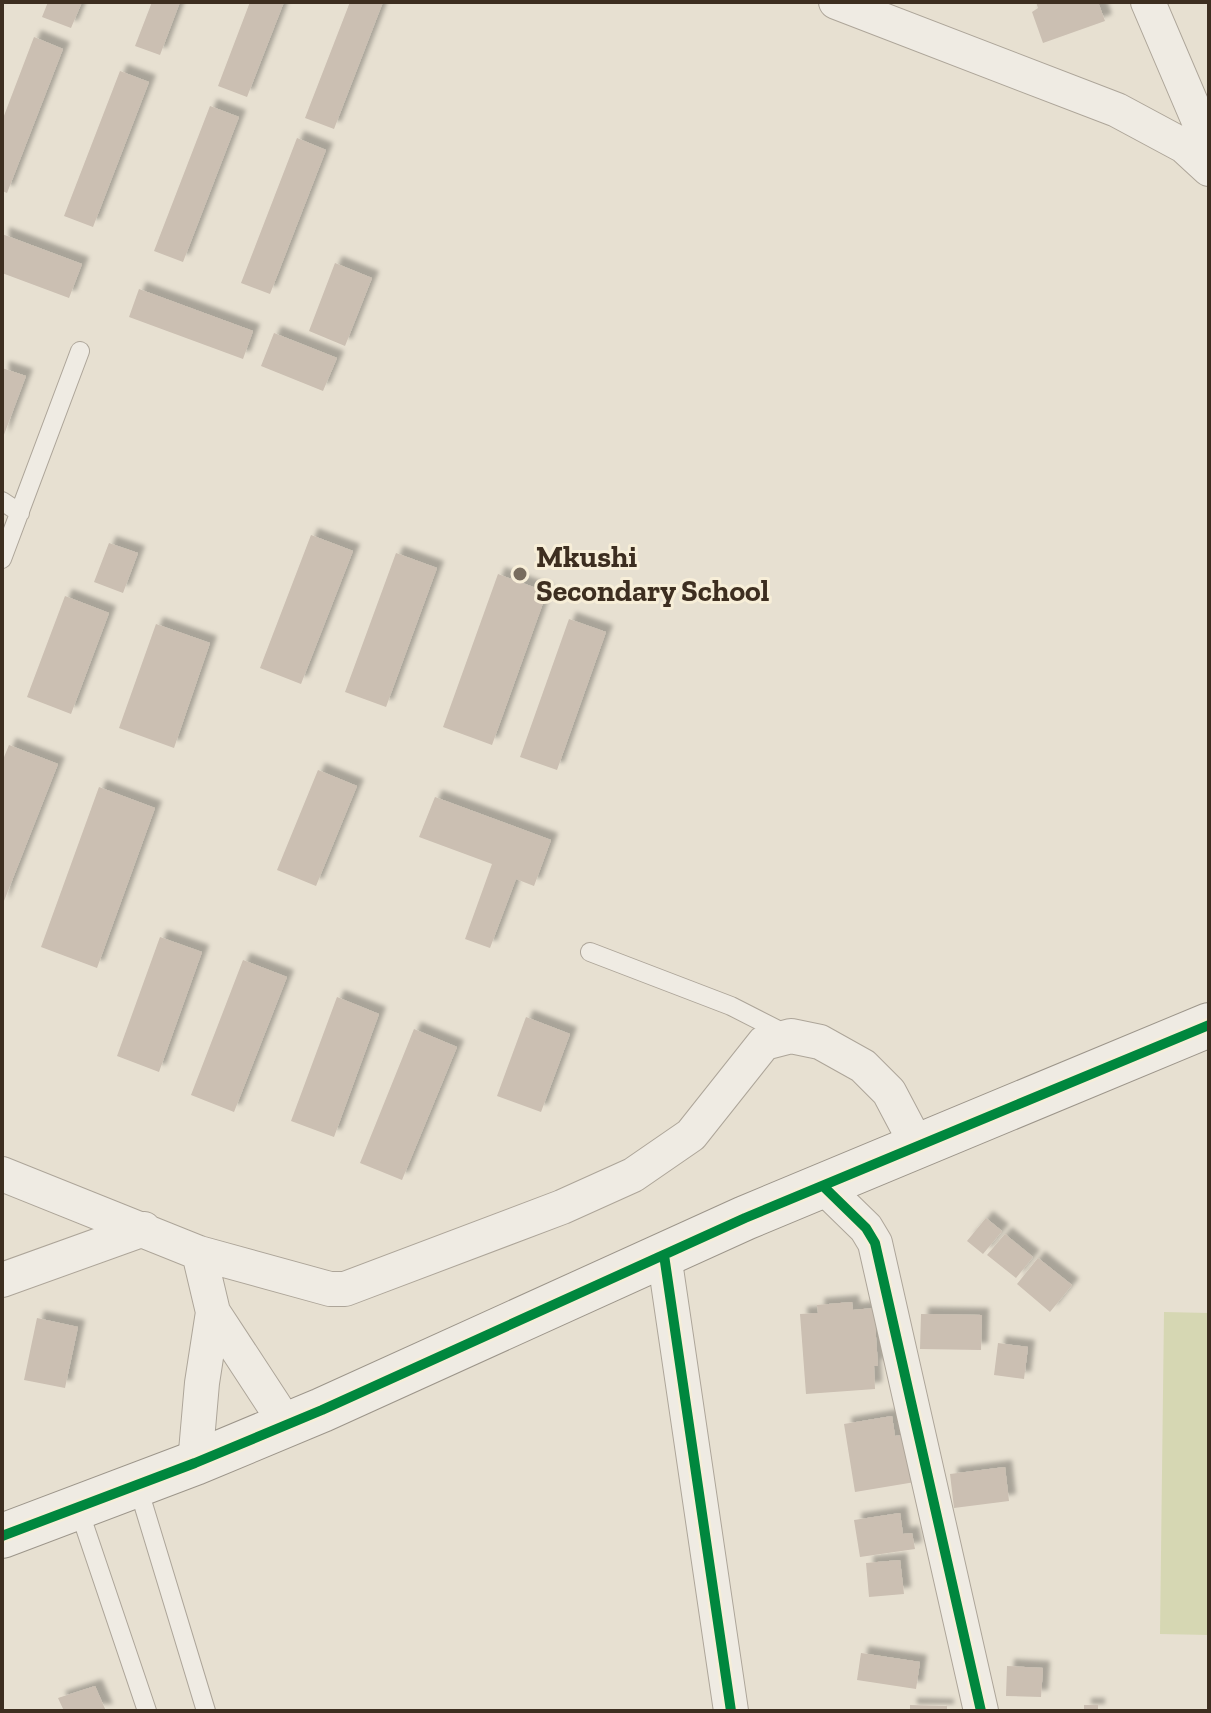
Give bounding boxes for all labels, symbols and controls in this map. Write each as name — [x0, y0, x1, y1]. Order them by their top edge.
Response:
place label: Mkushi Secondary School — [536, 539, 770, 609]
marker: Mkushi Secondary School — [511, 565, 529, 583]

